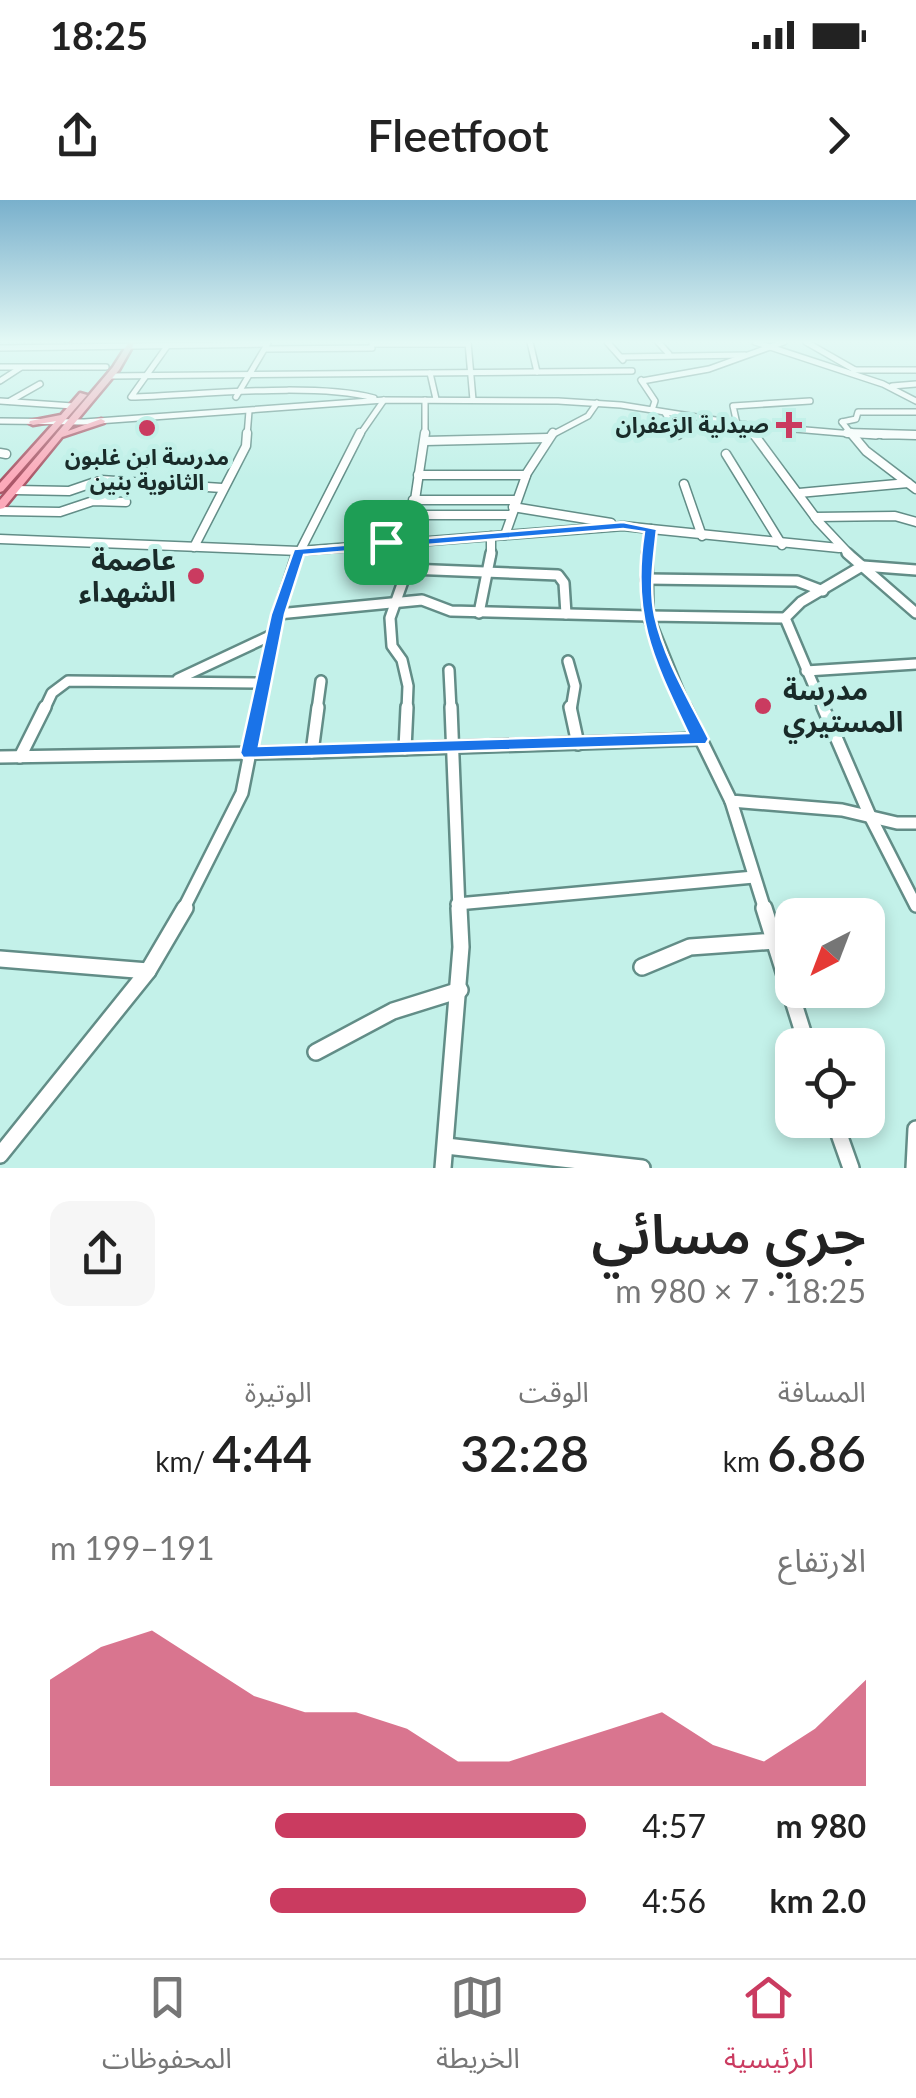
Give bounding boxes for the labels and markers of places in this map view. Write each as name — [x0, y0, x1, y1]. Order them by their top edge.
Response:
place label: صيدلية الزعفران — [615, 411, 769, 438]
marker: صيدلية الزعفران — [778, 414, 800, 436]
marker: مدرسة ابن غلبون الثانوية بنين — [136, 417, 158, 439]
place label: مدرسة ابن غلبون الثانوية بنين — [65, 443, 229, 495]
pin — [344, 500, 429, 585]
place label: عاصمة الشهداء — [79, 542, 176, 608]
marker: عاصمة الشهداء — [185, 565, 207, 587]
place label: مدرسة المستيري — [783, 672, 903, 744]
marker: مدرسة المستيري — [752, 695, 774, 717]

